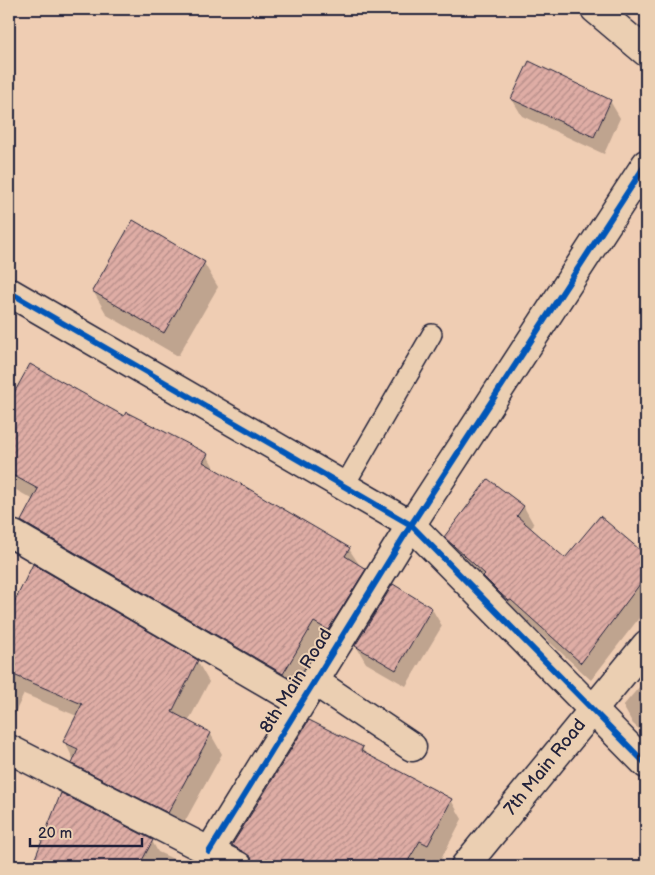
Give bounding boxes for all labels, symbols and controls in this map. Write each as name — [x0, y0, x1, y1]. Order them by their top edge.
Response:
street label: 8th Main Road — [255, 625, 337, 737]
street label: 7th Main Road — [500, 715, 590, 819]
scale bar — [30, 815, 142, 847]
text: 20 m — [38, 824, 72, 843]

